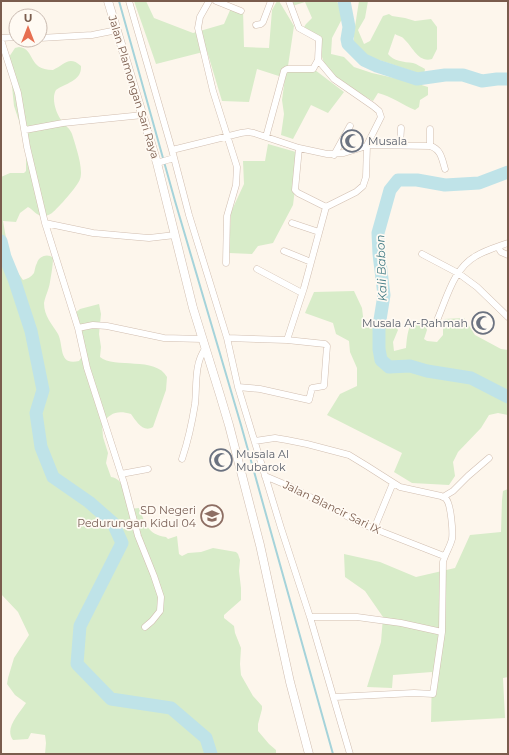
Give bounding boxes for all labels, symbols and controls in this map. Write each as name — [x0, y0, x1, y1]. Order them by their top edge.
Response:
north arrow — [8, 8, 48, 48]
text: U — [24, 11, 32, 25]
street label: Jalan Plamongan Sari Raya — [105, 13, 163, 160]
mosque icon: Musala — [339, 128, 365, 154]
place label: Musala — [368, 134, 407, 148]
water label: Kali Babon — [372, 234, 390, 302]
mosque icon: Musala Ar-Rahmah — [470, 310, 496, 336]
place label: Musala Ar-Rahmah — [362, 316, 468, 330]
mosque icon: Musala Al Mubarok — [208, 447, 234, 473]
place label: Musala Al Mubarok — [236, 447, 289, 474]
street label: Jalan Blancir Sari IX — [280, 477, 384, 537]
place label: SD Negeri Pedurungan Kidul 04 — [77, 503, 197, 530]
school or university icon: SD Negeri Pedurungan Kidul 04 — [199, 503, 225, 529]

